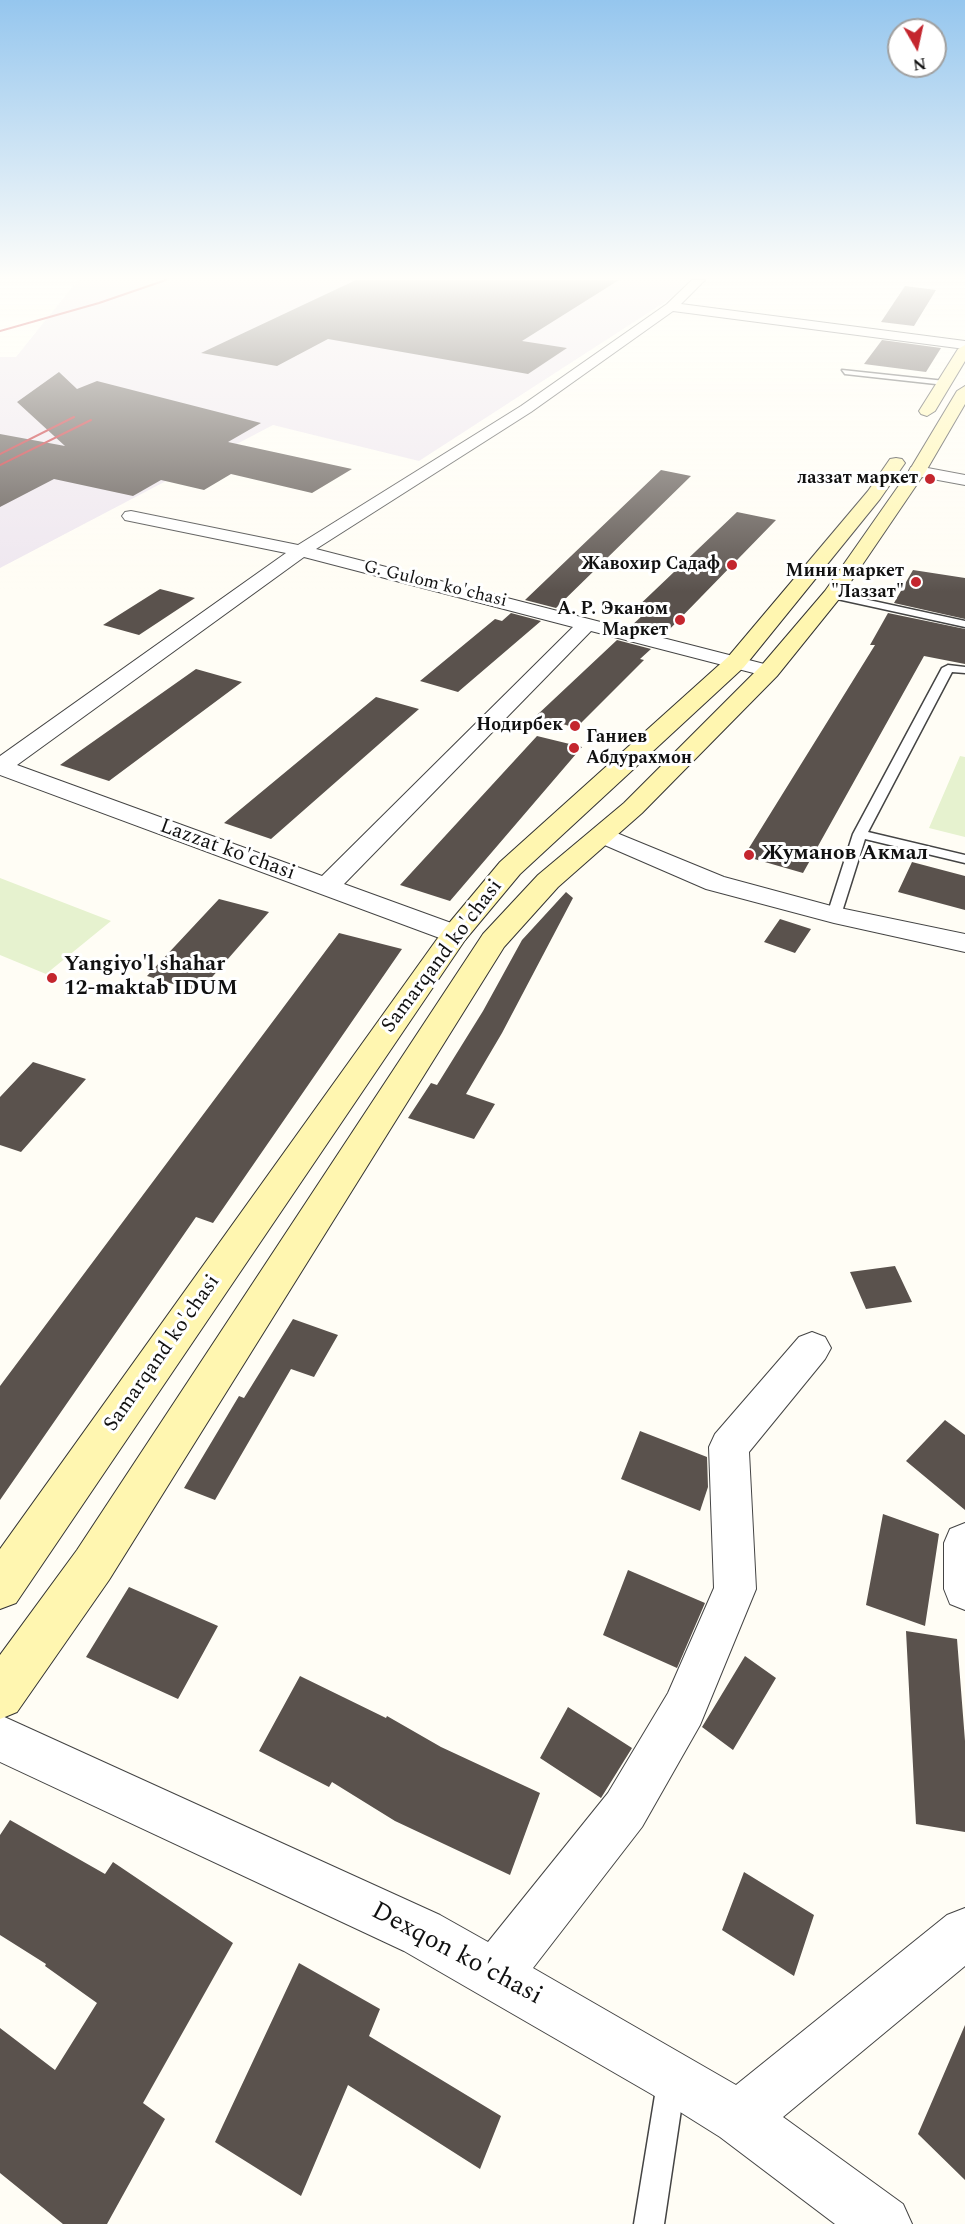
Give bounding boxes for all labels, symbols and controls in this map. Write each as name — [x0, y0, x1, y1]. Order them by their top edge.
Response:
north arrow — [887, 18, 947, 78]
text: N — [911, 51, 928, 77]
place label: лаззат маркет — [797, 468, 918, 490]
marker: лаззат маркет — [923, 472, 937, 486]
place label: Жавохир Садаф — [581, 554, 720, 576]
street label: G. Gulom ko'chasi — [361, 557, 509, 613]
marker: Жавохир Садаф — [725, 558, 739, 572]
place label: Мини маркет "Лаззат" — [786, 561, 904, 604]
marker: Мини маркет "Лаззат" — [909, 575, 923, 589]
place label: А. Р. Эканом Маркет — [557, 599, 668, 642]
marker: А. Р. Эканом Маркет — [673, 613, 687, 627]
place label: Нодирбек — [476, 715, 563, 737]
marker: Нодирбек — [568, 719, 582, 733]
place label: Ганиев Абдурахмон — [586, 727, 692, 770]
marker: Ганиев Абдурахмон — [567, 741, 581, 755]
street label: Lazzat ko'chasi — [156, 815, 298, 887]
place label: Жуманов Акмал — [761, 842, 928, 868]
marker: Жуманов Акмал — [742, 848, 756, 862]
street label: Samarqand ko'chasi — [377, 875, 509, 1039]
place label: Yangiyo'l shahar 12-maktab IDUM — [64, 953, 238, 1003]
marker: Yangiyo'l shahar 12-maktab IDUM — [45, 971, 59, 985]
street label: Samarqand ko'chasi — [99, 1271, 227, 1437]
street label: Dexqon ko'chasi — [365, 1897, 547, 2013]

